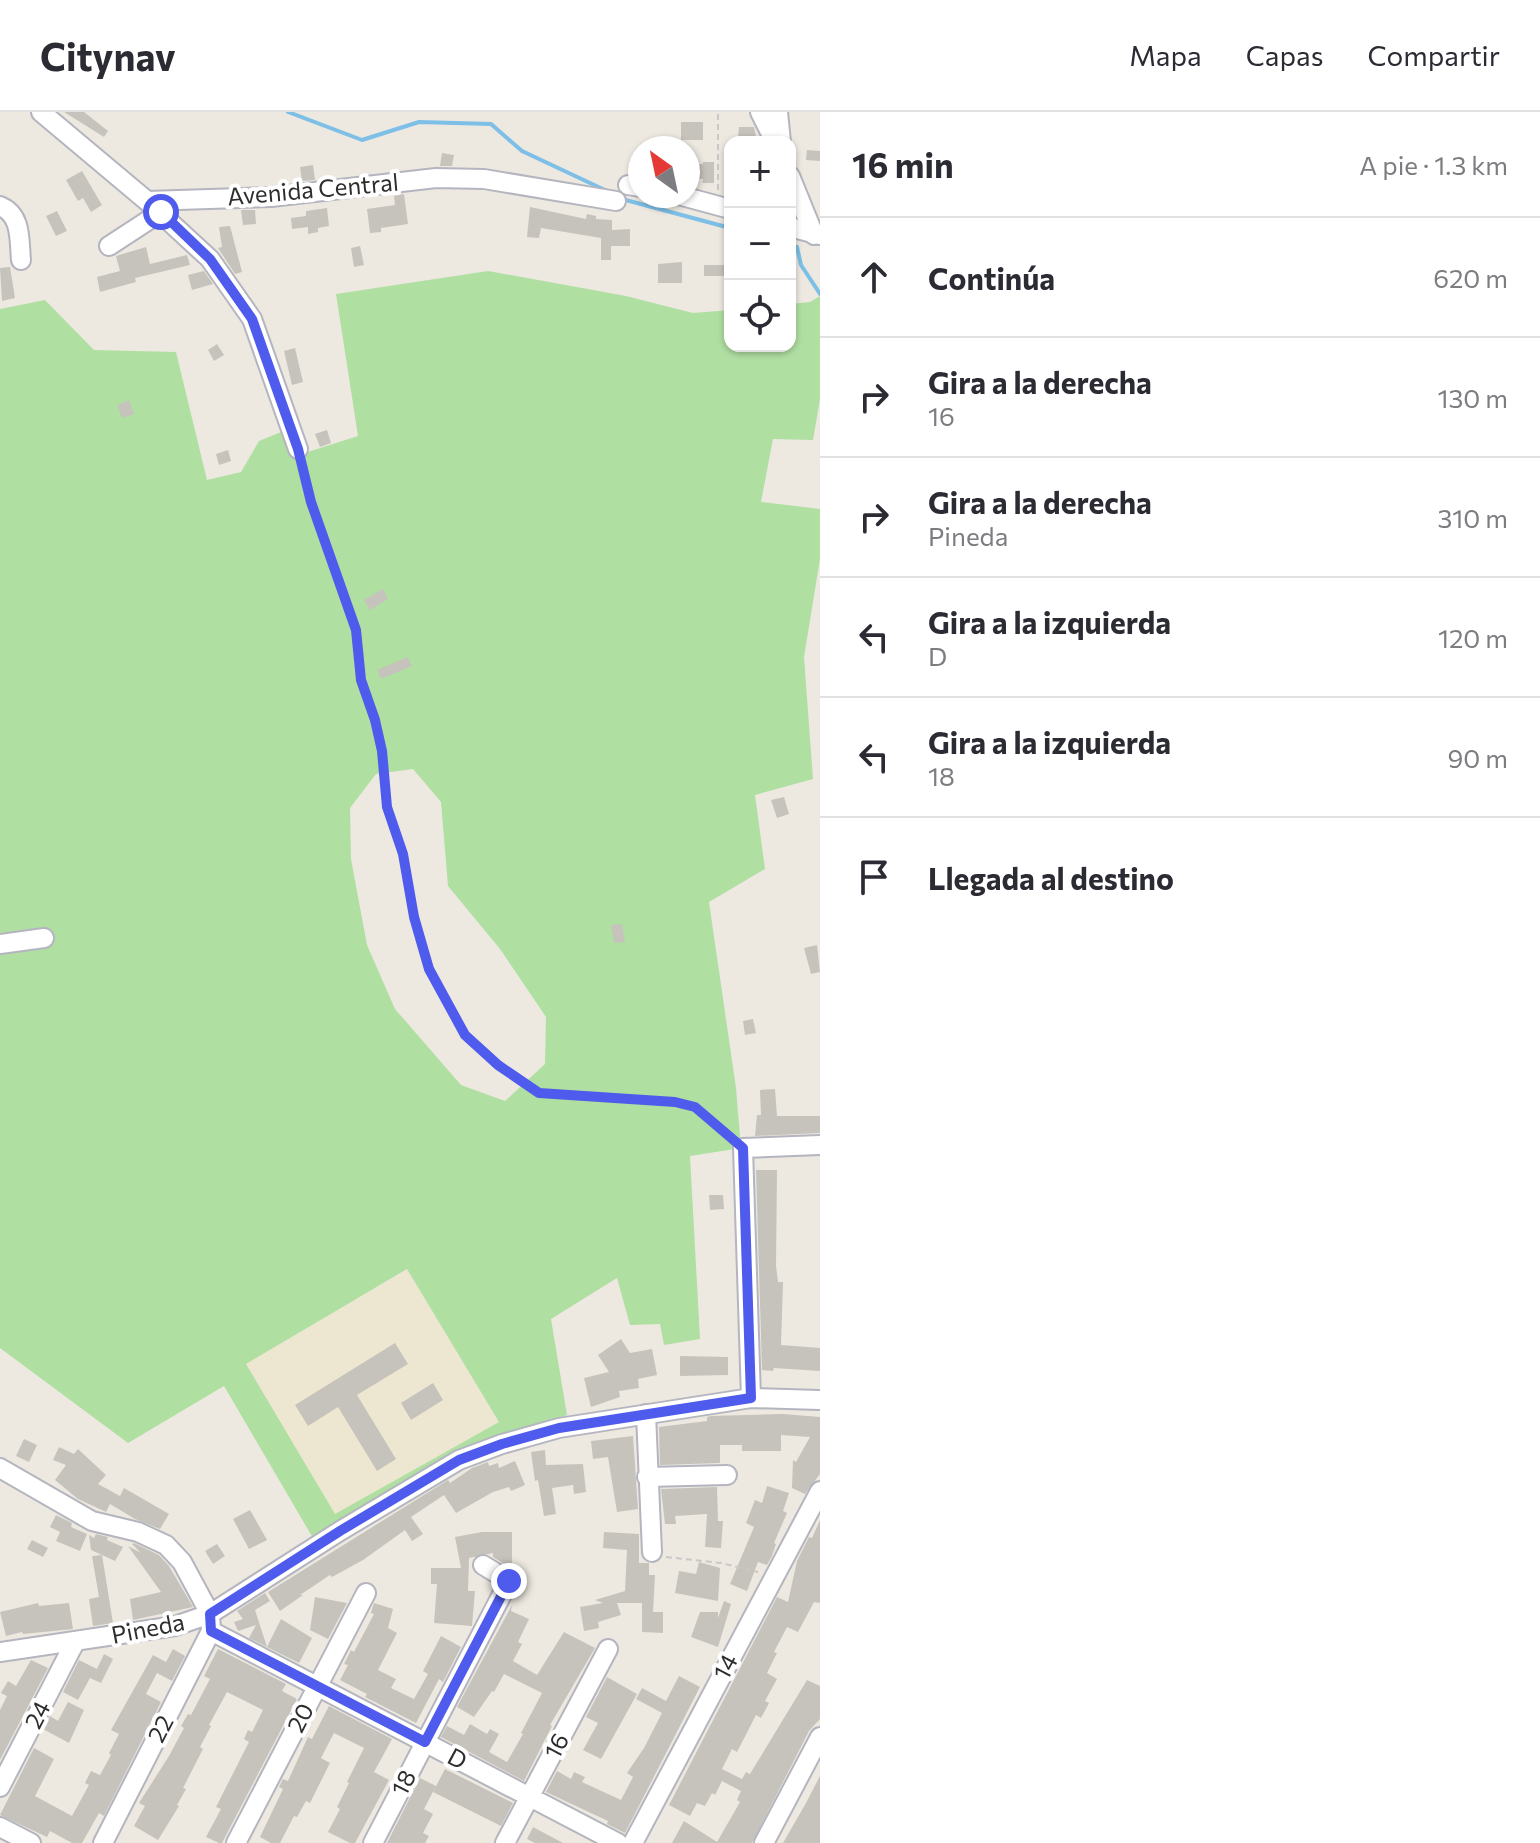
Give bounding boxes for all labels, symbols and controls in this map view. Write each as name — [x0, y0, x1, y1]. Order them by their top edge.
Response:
text: Citynav — [40, 32, 176, 79]
text: Mapa — [1129, 38, 1202, 72]
text: Capas — [1246, 38, 1323, 72]
text: Compartir — [1367, 38, 1500, 72]
north arrow — [628, 136, 700, 208]
map controls — [724, 136, 796, 352]
button: + — [724, 136, 796, 208]
text: 16 min — [852, 143, 954, 185]
text: A pie · 1.3 km — [1359, 149, 1508, 180]
street label: Avenida Central — [226, 167, 400, 210]
route start — [143, 194, 179, 230]
button: − — [724, 208, 796, 280]
icon: ahead — [852, 255, 896, 299]
text: Continúa — [928, 259, 1055, 296]
text: 620 m — [1433, 262, 1508, 293]
button: locate — [724, 280, 796, 352]
text: Gira a la derecha — [928, 363, 1152, 400]
icon: right — [852, 375, 896, 419]
text: 130 m — [1437, 382, 1508, 413]
text: 16 — [928, 400, 955, 431]
text: Gira a la derecha — [928, 483, 1152, 520]
icon: right — [852, 495, 896, 539]
text: 310 m — [1437, 502, 1508, 533]
text: Pineda — [928, 520, 1008, 551]
text: Gira a la izquierda — [928, 603, 1171, 640]
icon: left — [852, 615, 896, 659]
text: 120 m — [1438, 622, 1508, 653]
text: D — [928, 640, 947, 671]
text: Gira a la izquierda — [928, 723, 1171, 760]
icon: left — [852, 735, 896, 779]
text: 90 m — [1448, 742, 1508, 773]
text: 18 — [928, 760, 955, 791]
icon: arrive — [852, 855, 896, 899]
text: Llegada al destino — [928, 859, 1174, 896]
route end — [491, 1563, 527, 1599]
street label: Pineda — [109, 1606, 187, 1649]
street label: 14 — [706, 1649, 743, 1684]
street label: 24 — [18, 1696, 56, 1733]
street label: 20 — [280, 1698, 319, 1737]
street label: 22 — [141, 1710, 179, 1747]
street label: 16 — [537, 1728, 574, 1763]
street label: D — [443, 1741, 472, 1775]
street label: 18 — [384, 1765, 421, 1800]

